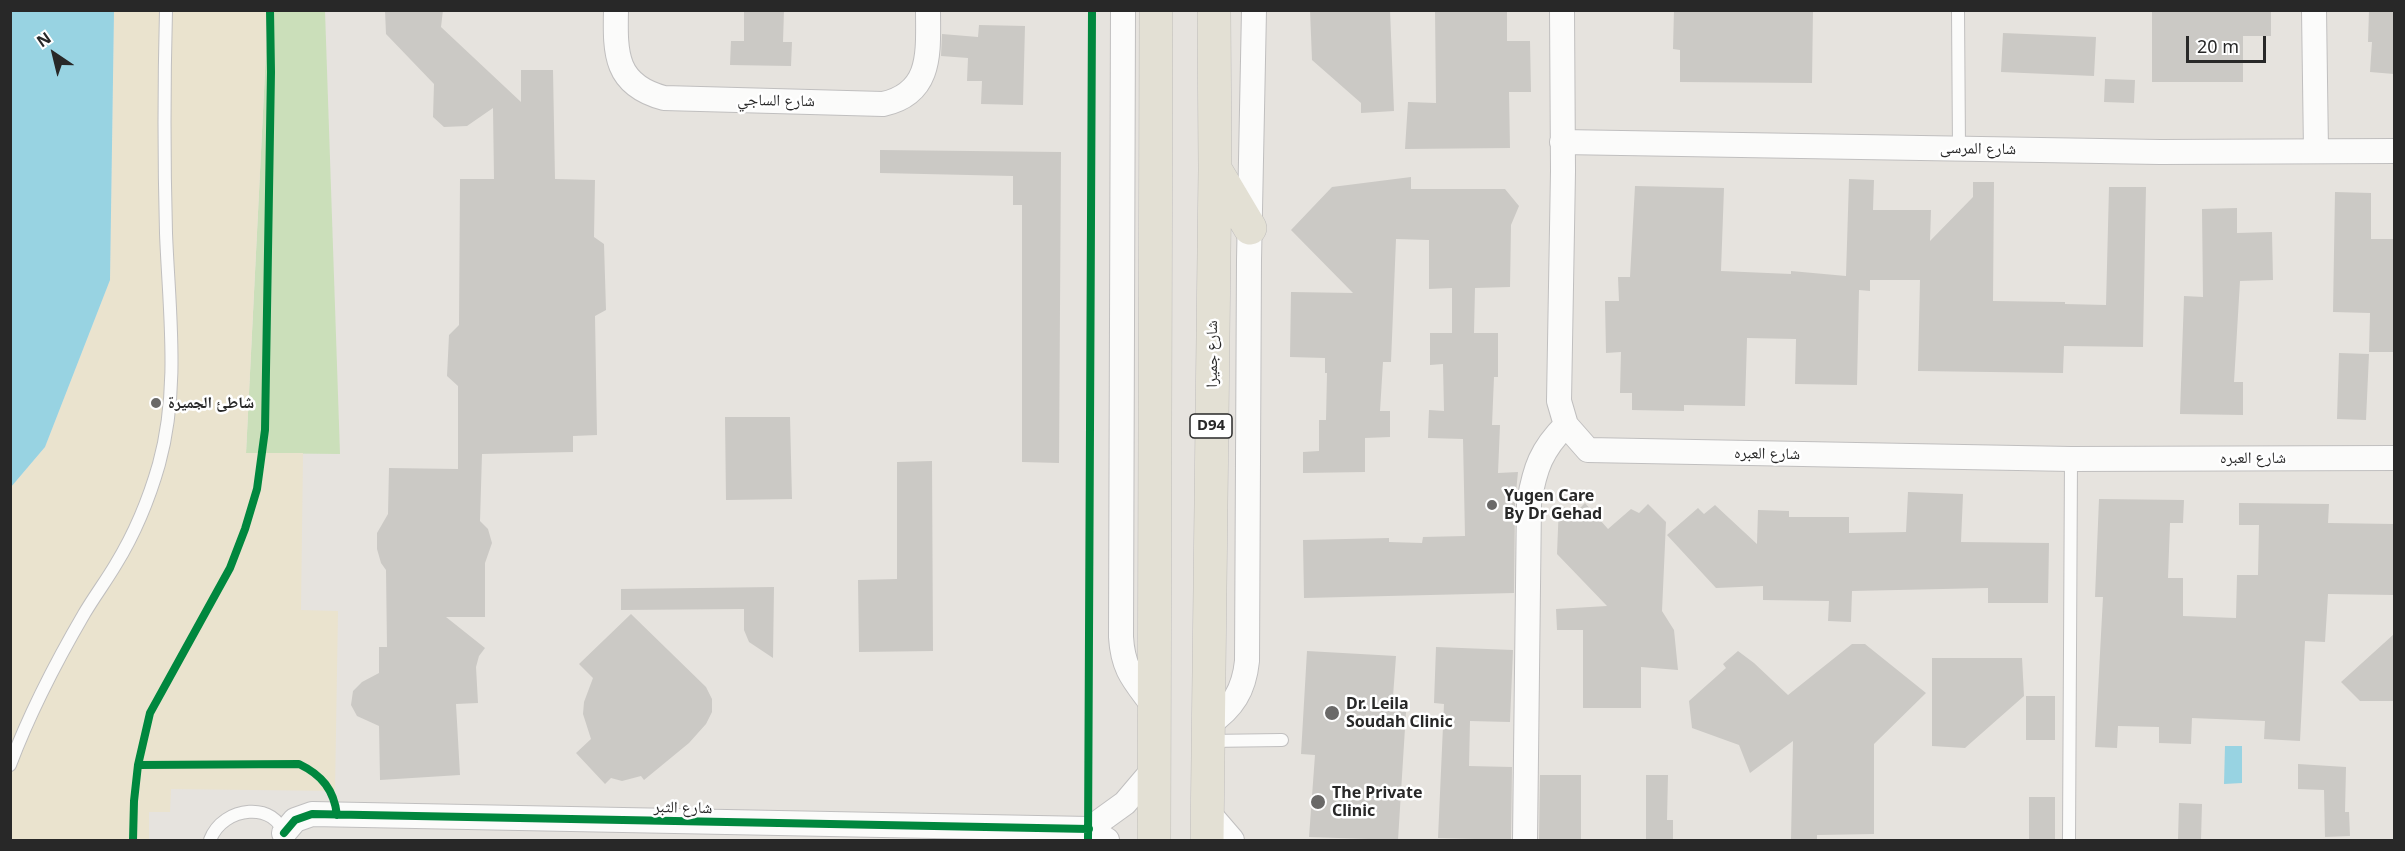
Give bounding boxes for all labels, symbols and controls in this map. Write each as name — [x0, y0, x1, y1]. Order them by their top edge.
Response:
north arrow — [24, 24, 84, 84]
scale bar — [2189, 24, 2268, 62]
text: N — [32, 27, 55, 52]
text: 20 m — [2197, 34, 2239, 58]
street label: شارع الساجي — [737, 91, 815, 111]
street label: شارع المرسى — [1940, 139, 2016, 159]
street label: شارع جميرا — [1202, 320, 1222, 388]
place label: شاطئ الجميرة — [168, 393, 254, 413]
marker: شاطئ الجميرة — [149, 396, 163, 410]
road number: D94 — [1190, 414, 1232, 438]
street label: شارع العبره — [1734, 444, 1800, 464]
street label: شارع العبره — [2220, 448, 2286, 468]
place label: Yugen Care By Dr Gehad — [1504, 486, 1602, 524]
marker: Yugen Care By Dr Gehad — [1485, 498, 1499, 512]
place label: Dr. Leila Soudah Clinic — [1346, 694, 1453, 732]
marker: Dr. Leila Soudah Clinic — [1323, 704, 1341, 722]
place label: The Private Clinic — [1332, 783, 1422, 821]
marker: The Private Clinic — [1309, 793, 1327, 811]
street label: شارع الثبر — [654, 798, 712, 818]

